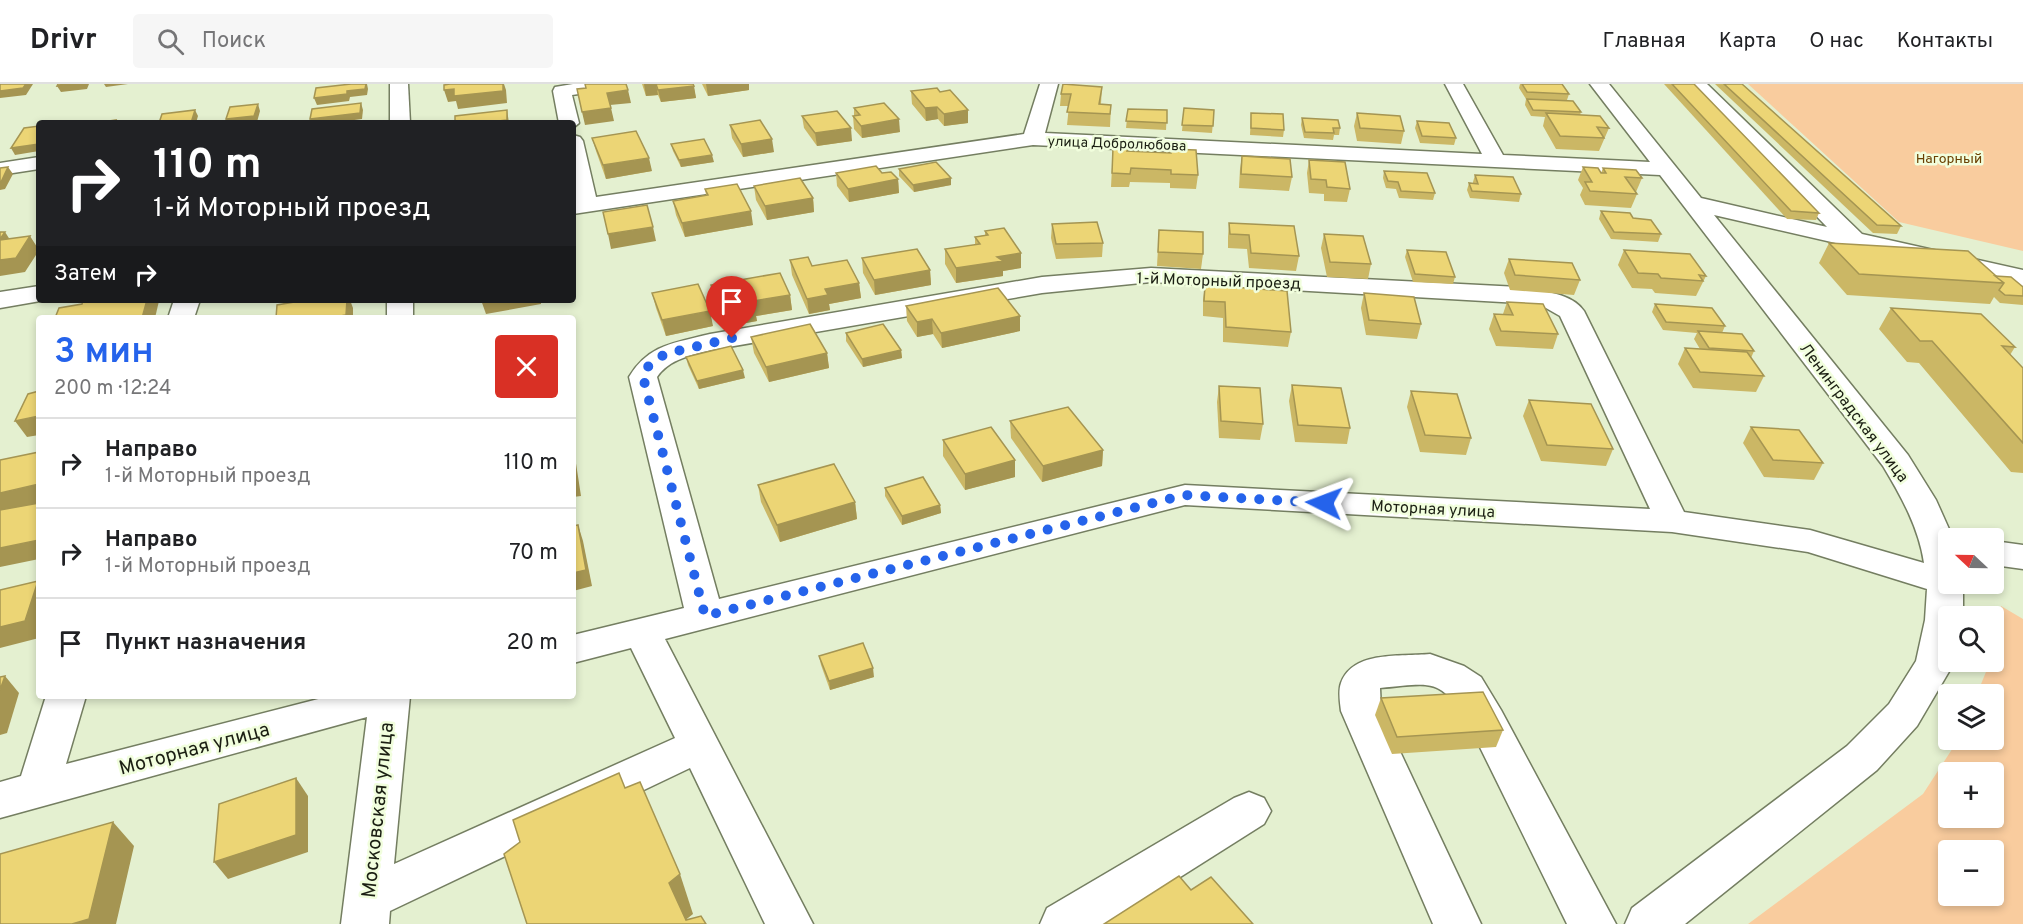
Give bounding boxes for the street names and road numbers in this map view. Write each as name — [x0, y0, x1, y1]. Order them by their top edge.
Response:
street label: улица Добролюбова — [1047, 134, 1187, 155]
street label: 1-й Моторный проезд — [1136, 269, 1301, 295]
street label: Ленинградская улица — [1794, 340, 1912, 487]
street label: Моторная улица — [1370, 497, 1495, 523]
street label: Моторная улица — [116, 717, 273, 783]
street label: Московская улица — [357, 721, 401, 899]

